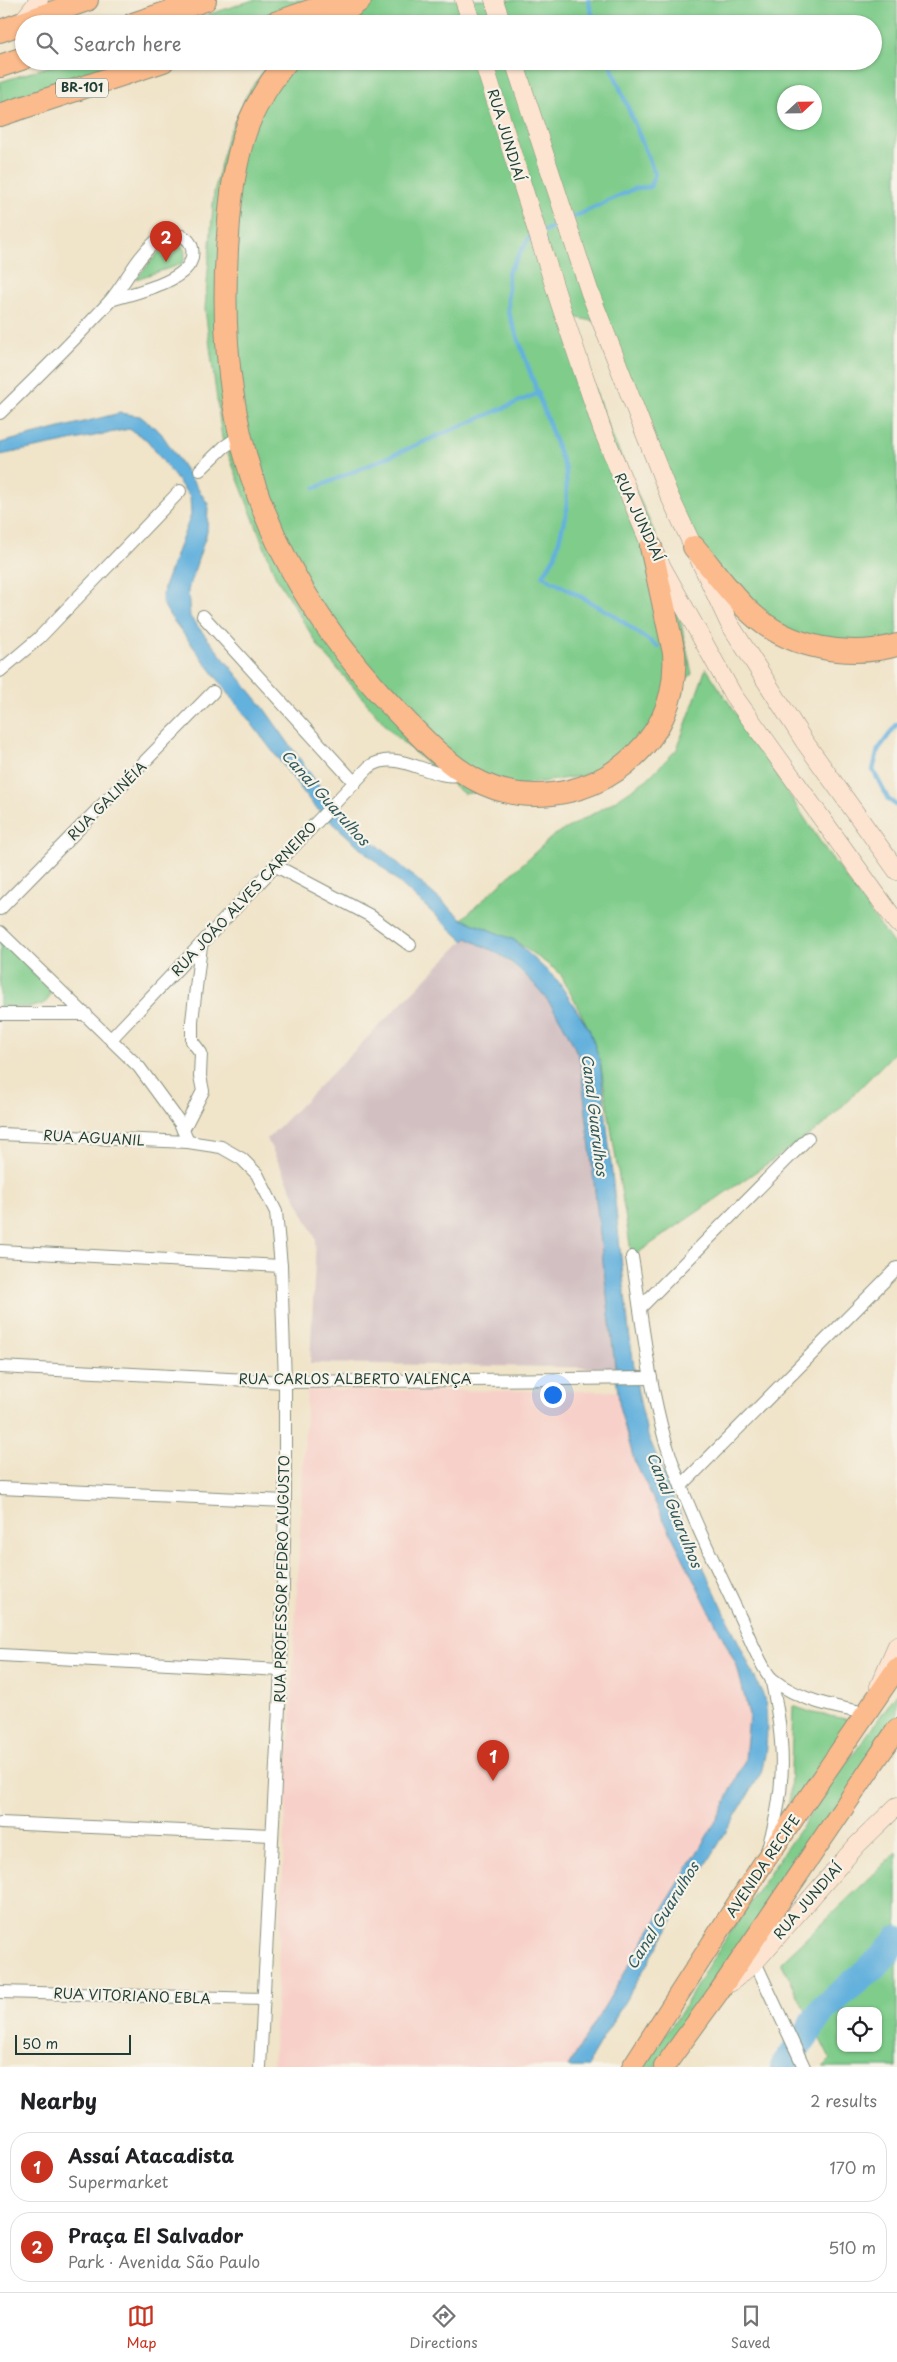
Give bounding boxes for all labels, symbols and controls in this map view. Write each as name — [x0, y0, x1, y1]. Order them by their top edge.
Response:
search box — [15, 15, 882, 70]
icon: search — [33, 29, 61, 57]
text: Search here — [73, 29, 182, 57]
road number: BR-101 — [56, 78, 108, 98]
north arrow — [777, 85, 822, 130]
street label: RUA JUNDIAÍ — [482, 86, 531, 185]
pin: 2 — [150, 221, 182, 262]
street label: RUA JUNDIAÍ — [610, 469, 670, 565]
water label: Canal Guarulhos — [277, 744, 376, 851]
street label: RUA GALINÉIA — [62, 756, 151, 845]
street label: RUA JOÃO ALVES CARNEIRO — [166, 817, 321, 981]
water label: Canal Guarulhos — [577, 1053, 615, 1178]
street label: RUA AGUANIL — [43, 1124, 145, 1151]
street label: RUA CARLOS ALBERTO VALENÇA — [239, 1368, 472, 1389]
your location — [540, 1382, 566, 1408]
water label: Canal Guarulhos — [642, 1448, 709, 1572]
street label: RUA PROFESSOR PEDRO AUGUSTO — [269, 1455, 294, 1703]
pin: 1 — [477, 1740, 509, 1781]
street label: AVENIDA RECIFE — [720, 1810, 805, 1921]
water label: Canal Guarulhos — [619, 1856, 705, 1973]
street label: RUA JUNDIAÍ — [768, 1857, 848, 1944]
street label: RUA VITORIANO EBLA — [53, 1982, 211, 2009]
map controls — [837, 2007, 882, 2052]
button: locate — [837, 2007, 882, 2052]
scale bar — [15, 2032, 131, 2055]
text: 50 m — [22, 2033, 58, 2054]
text: Nearby — [20, 2084, 97, 2116]
text: 2 results — [810, 2088, 877, 2112]
text: Assaí Atacadista — [68, 2141, 234, 2169]
text: 1 — [33, 2155, 41, 2179]
text: 170 m — [830, 2155, 876, 2179]
text: Supermarket — [68, 2169, 168, 2193]
text: Praça El Salvador — [68, 2221, 243, 2249]
text: 2 — [31, 2235, 43, 2259]
text: 510 m — [828, 2235, 876, 2259]
text: Park · Avenida São Paulo — [68, 2249, 260, 2273]
tab: Map — [127, 2302, 156, 2353]
tab: Directions — [410, 2302, 478, 2353]
tab: Saved — [731, 2302, 770, 2353]

